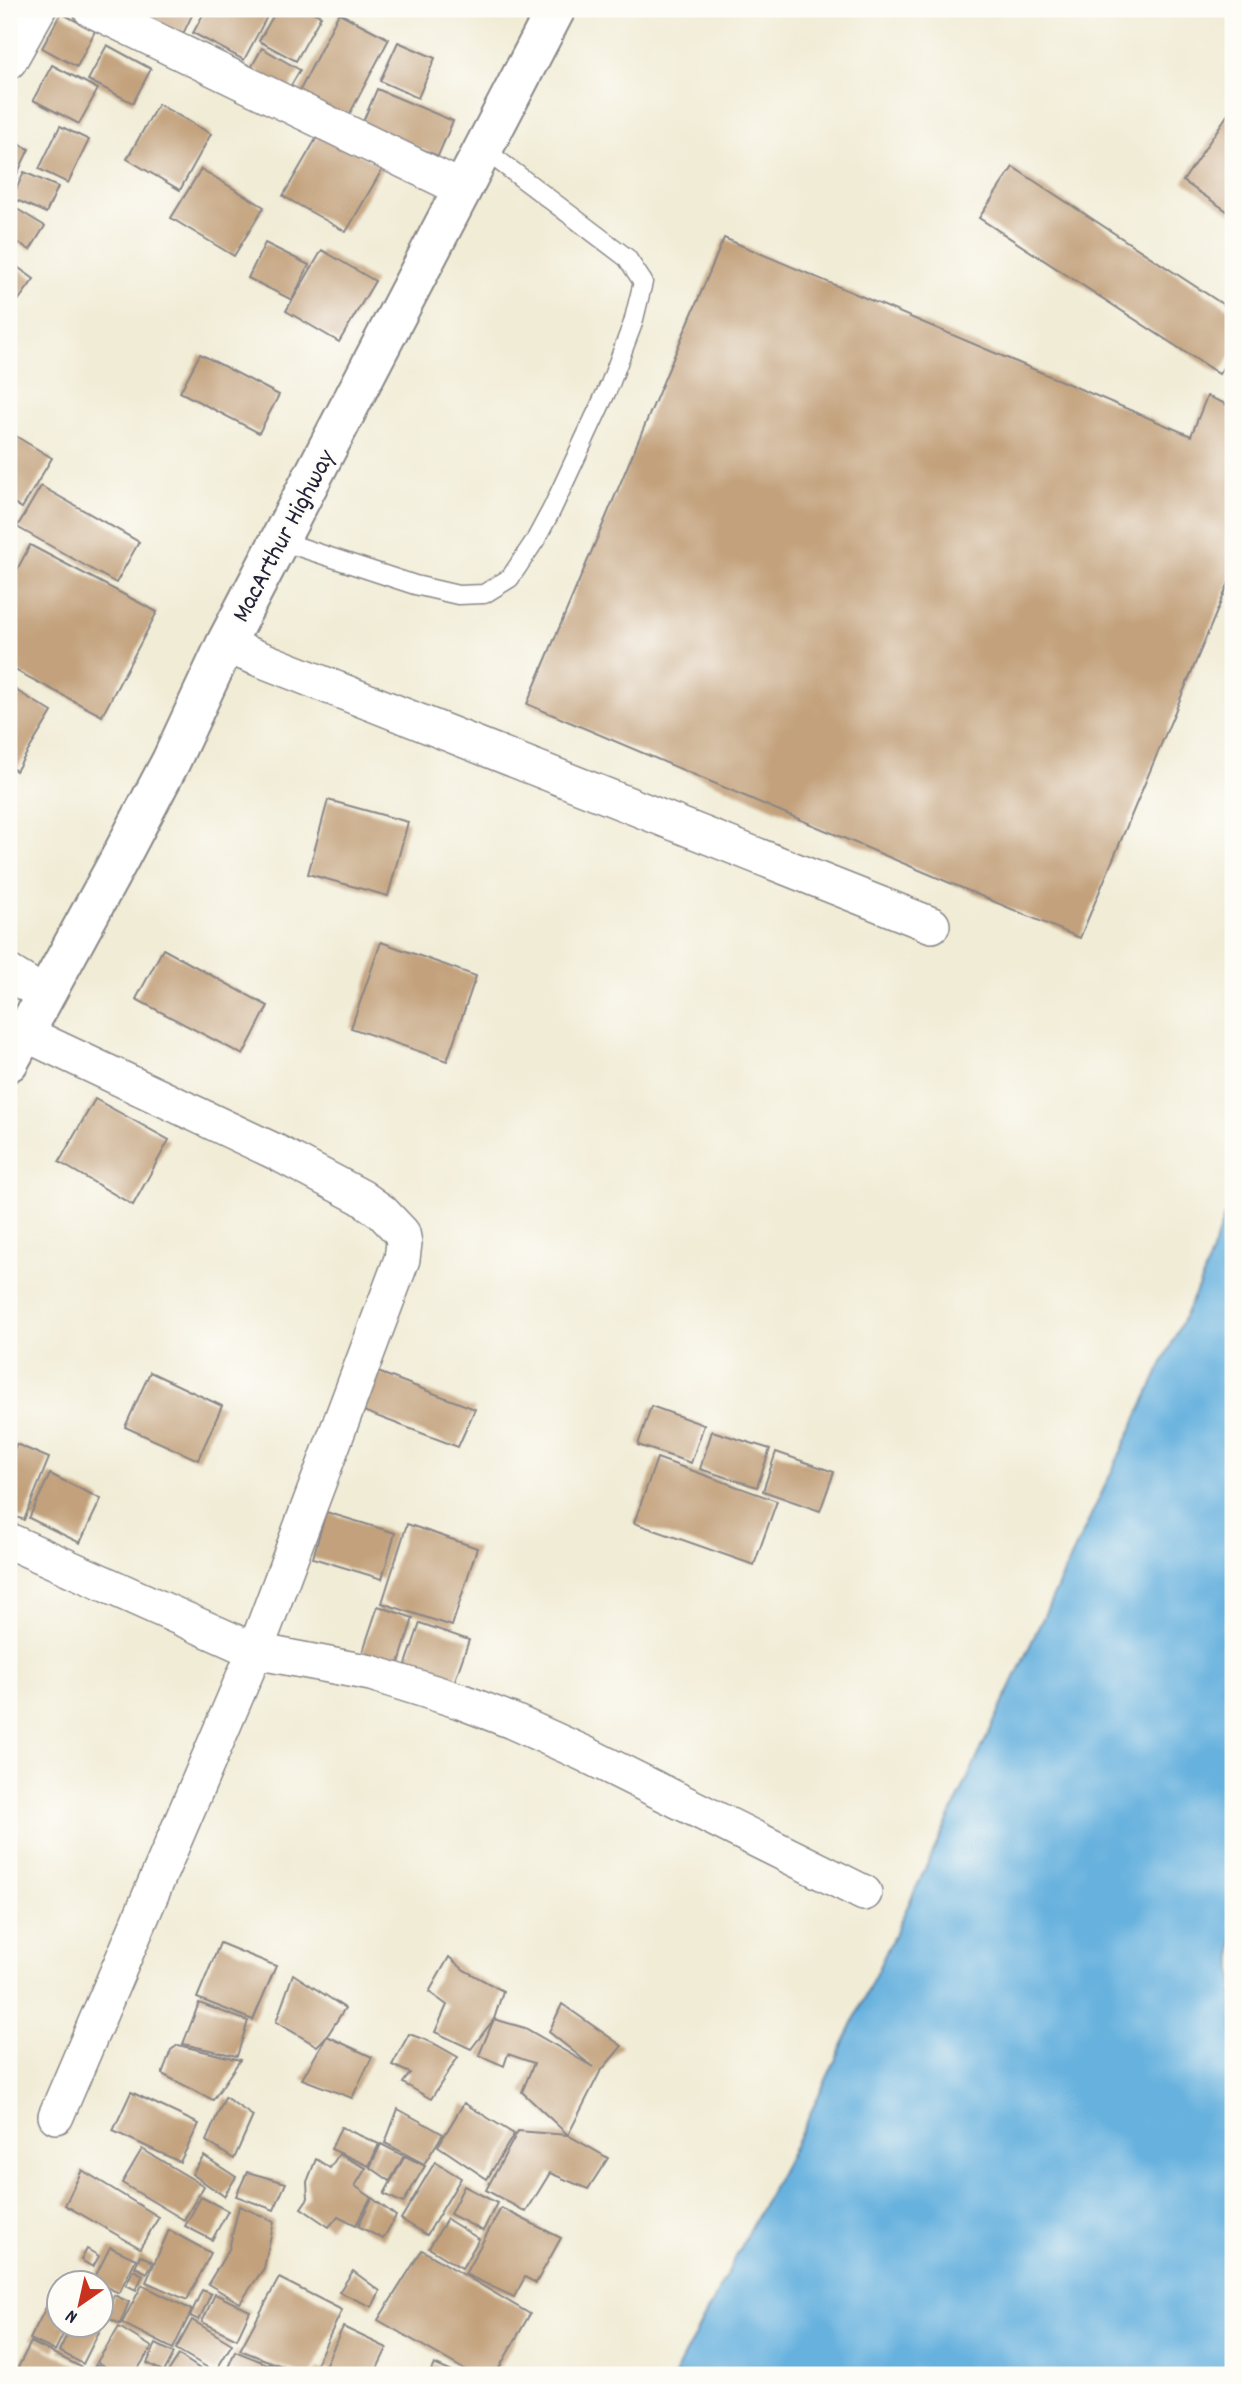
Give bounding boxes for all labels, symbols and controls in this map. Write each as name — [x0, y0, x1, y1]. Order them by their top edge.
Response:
street label: MacArthur Highway — [224, 443, 346, 630]
north arrow — [46, 2268, 116, 2338]
text: N — [61, 2301, 84, 2329]

